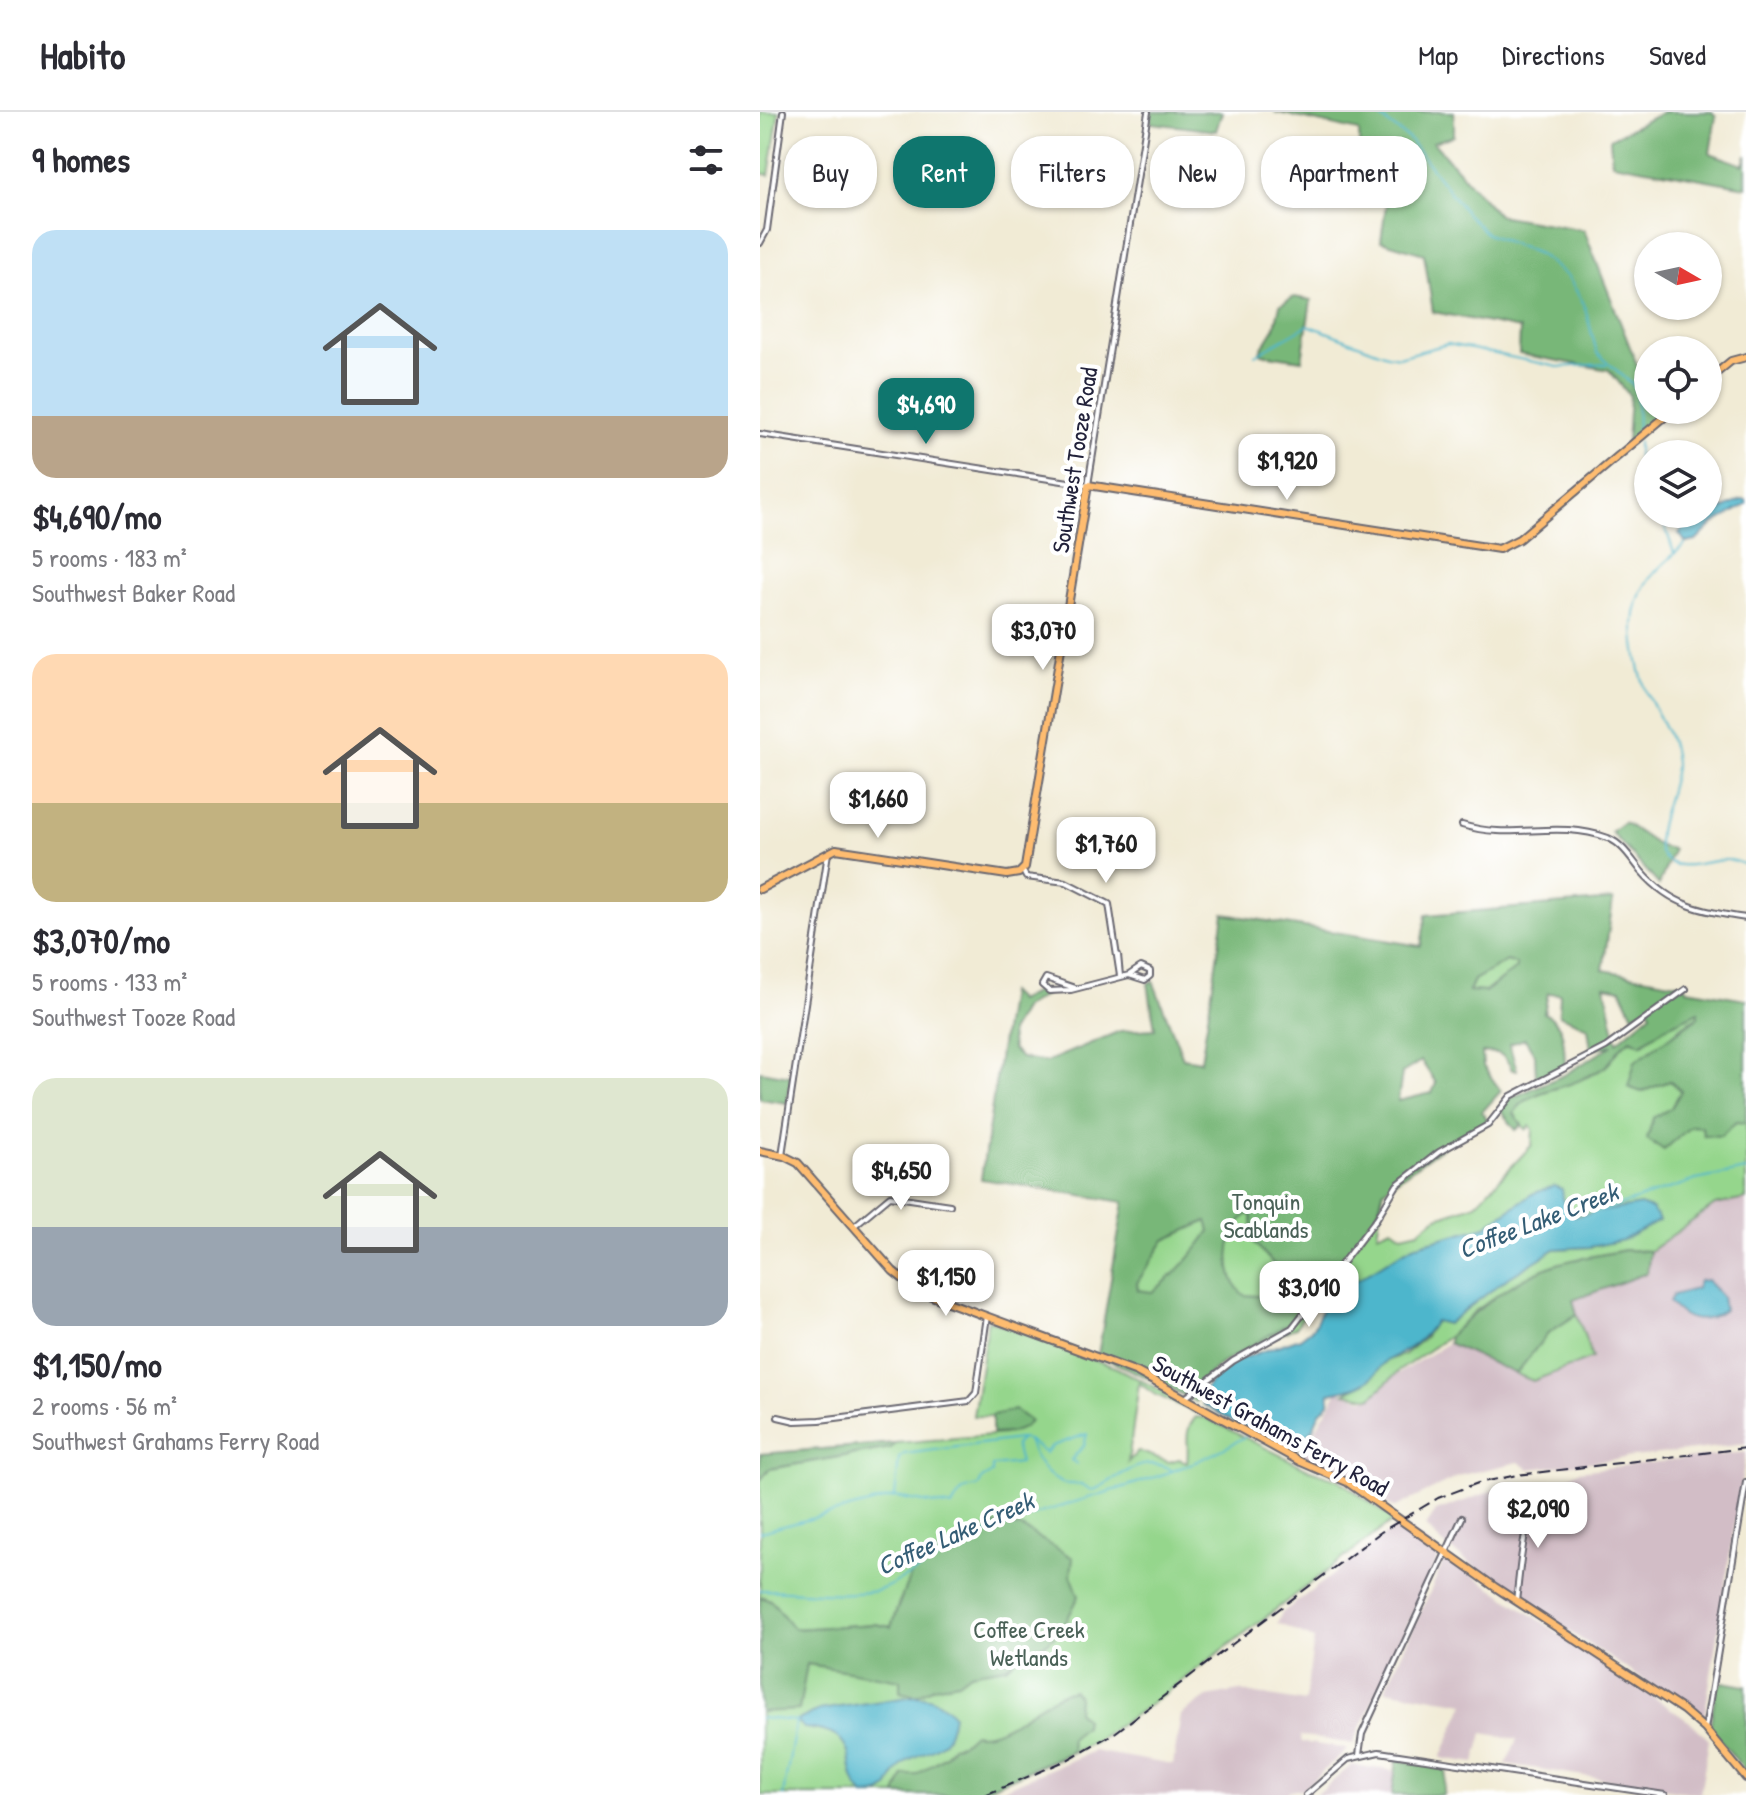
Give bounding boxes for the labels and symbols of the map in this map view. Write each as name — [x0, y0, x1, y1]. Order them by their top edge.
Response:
north arrow — [1634, 232, 1722, 320]
street label: Southwest Tooze Road — [1044, 365, 1104, 555]
pin: $4,690 — [861, 378, 991, 446]
pin: $1,920 — [1222, 434, 1352, 502]
pin: $3,070 — [978, 604, 1108, 672]
pin: $1,660 — [813, 772, 943, 840]
pin: $1,760 — [1041, 817, 1171, 885]
pin: $4,650 — [836, 1144, 966, 1212]
water label: Coffee Lake Creek — [1453, 1173, 1625, 1266]
park label: Tonquin Scablands — [1224, 1185, 1308, 1245]
pin: $1,150 — [881, 1250, 1011, 1318]
pin: $3,010 — [1244, 1261, 1374, 1329]
street label: Southwest Grahams Ferry Road — [1147, 1347, 1395, 1503]
water label: Coffee Lake Creek — [871, 1482, 1041, 1583]
pin: $2,090 — [1473, 1482, 1603, 1550]
park label: Coffee Creek Wetlands — [973, 1613, 1085, 1673]

